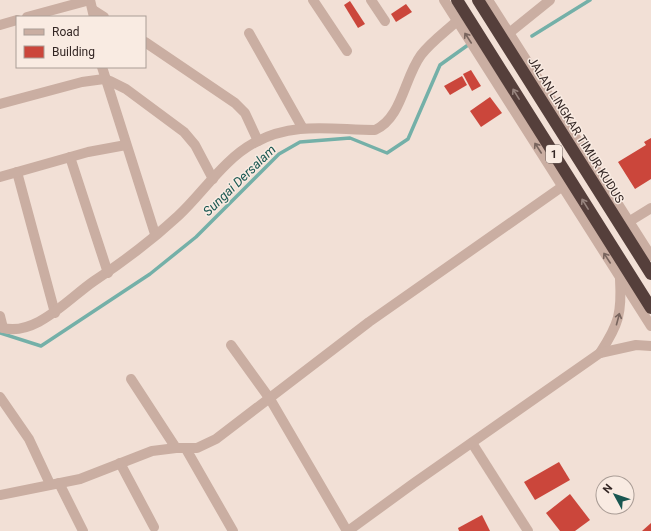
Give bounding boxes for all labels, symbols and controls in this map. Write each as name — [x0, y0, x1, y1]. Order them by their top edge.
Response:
legend — [16, 16, 146, 68]
text: Road — [52, 25, 80, 39]
one-way arrow — [464, 32, 472, 44]
text: Building — [52, 45, 95, 59]
street label: JALAN LINGKAR TIMUR KUDUS — [525, 54, 627, 206]
one-way arrow — [512, 88, 520, 100]
water label: Sungai Dersalam — [200, 142, 279, 219]
one-way arrow — [534, 142, 542, 154]
road number: 1 — [546, 145, 562, 163]
one-way arrow — [581, 198, 589, 210]
one-way arrow — [603, 252, 611, 264]
one-way arrow — [615, 313, 622, 326]
north arrow — [595, 475, 635, 515]
text: N — [600, 482, 615, 496]

